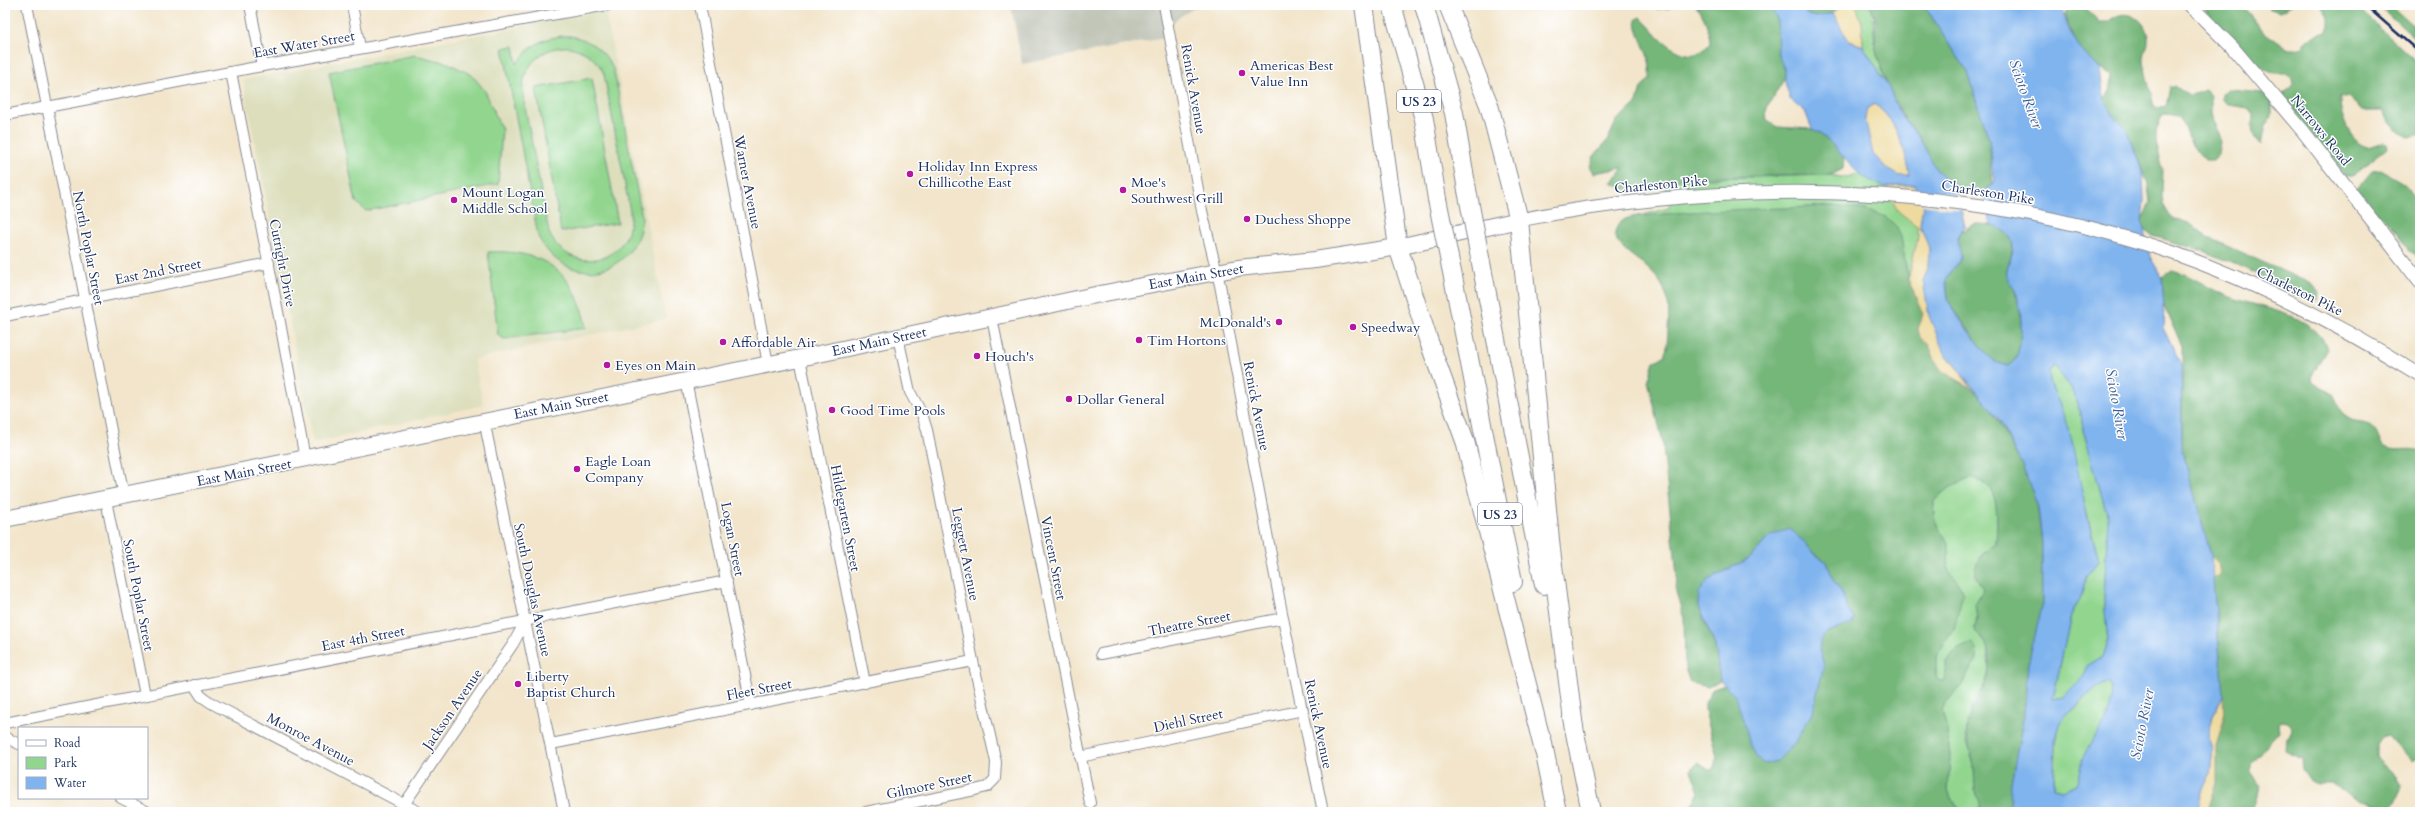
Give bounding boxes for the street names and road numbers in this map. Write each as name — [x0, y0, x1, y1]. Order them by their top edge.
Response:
street label: East Water Street — [252, 26, 357, 63]
street label: Renick Avenue — [1176, 43, 1211, 136]
road number: US 23 — [1397, 90, 1441, 112]
street label: Narrows Road — [2286, 91, 2355, 170]
street label: Warner Avenue — [729, 133, 766, 231]
street label: Charleston Pike — [1613, 171, 1709, 198]
street label: Charleston Pike — [1940, 176, 2036, 209]
street label: North Poplar Street — [68, 189, 109, 307]
street label: Cutright Drive — [265, 217, 300, 309]
street label: East 2nd Street — [113, 254, 203, 289]
street label: East Main Street — [1147, 259, 1246, 294]
street label: Charleston Pike — [2253, 262, 2346, 321]
street label: East Main Street — [830, 322, 929, 361]
street label: Renick Avenue — [1239, 360, 1275, 453]
street label: East Main Street — [512, 387, 611, 424]
street label: East Main Street — [195, 454, 294, 491]
street label: Hildegarten Street — [826, 463, 865, 574]
street label: Logan Street — [716, 500, 749, 578]
road number: US 23 — [1478, 503, 1522, 525]
street label: Leggett Avenue — [947, 506, 984, 602]
street label: Vincent Street — [1036, 515, 1071, 602]
street label: South Douglas Avenue — [509, 522, 556, 659]
street label: South Poplar Street — [118, 538, 159, 653]
street label: Theatre Street — [1146, 606, 1233, 641]
street label: East 4th Street — [320, 621, 407, 656]
street label: Jackson Avenue — [417, 665, 487, 755]
street label: Fleet Street — [725, 674, 794, 705]
street label: Renick Avenue — [1300, 678, 1337, 771]
street label: Diehl Street — [1152, 704, 1225, 737]
street label: Monroe Avenue — [264, 708, 358, 771]
street label: Gilmore Street — [885, 767, 974, 804]

